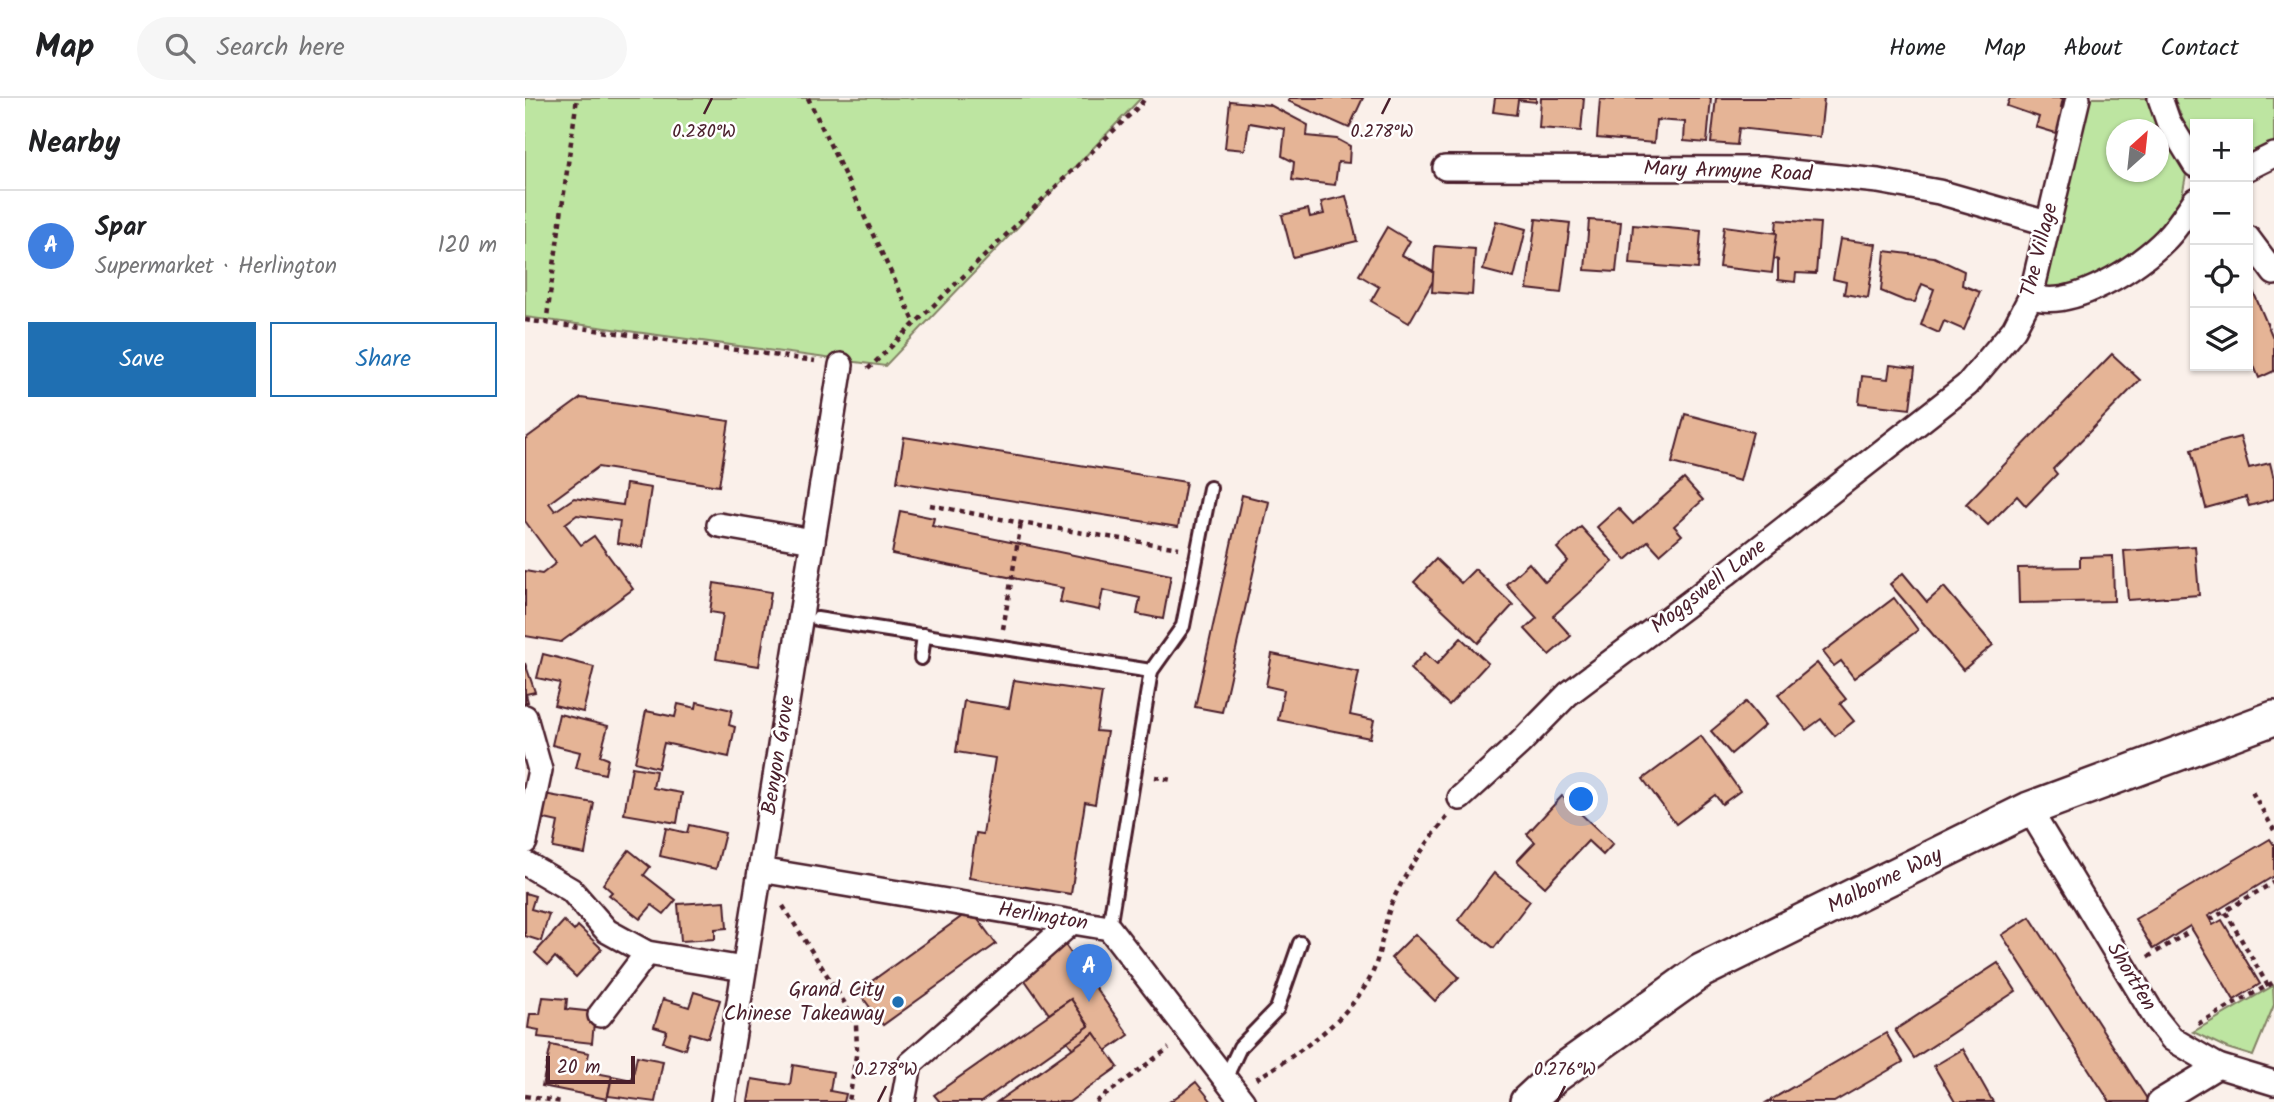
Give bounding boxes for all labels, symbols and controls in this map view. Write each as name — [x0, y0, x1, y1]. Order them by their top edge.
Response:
search box — [137, 17, 627, 80]
text: Map — [35, 22, 95, 75]
text: Search here — [217, 27, 345, 69]
icon: search — [161, 29, 199, 67]
text: Home — [1889, 29, 1946, 68]
text: Map — [1984, 29, 2026, 68]
text: About — [2064, 29, 2122, 68]
text: Contact — [2160, 29, 2239, 68]
text: 0.280°W — [672, 118, 736, 147]
text: 0.278°W — [1350, 118, 1414, 147]
north arrow — [2106, 119, 2169, 182]
map controls — [2190, 119, 2253, 371]
button: + — [2190, 119, 2253, 182]
text: Nearby — [28, 120, 120, 168]
street label: Mary Armyne Road — [1643, 153, 1814, 191]
button: − — [2190, 182, 2253, 245]
street label: The Village — [2012, 199, 2068, 301]
text: Spar — [95, 207, 146, 249]
text: A — [44, 228, 58, 264]
text: 120 m — [437, 228, 497, 264]
button: locate — [2190, 245, 2253, 308]
text: Supermarket · Herlington — [95, 249, 337, 285]
button: layers — [2190, 308, 2253, 371]
button: Save — [28, 322, 256, 397]
button: Share — [270, 322, 497, 397]
street label: Moggswell Lane — [1644, 531, 1774, 643]
street label: Benyon Grove — [753, 692, 805, 817]
your location — [1564, 782, 1598, 816]
street label: Malborne Way — [1822, 839, 1948, 923]
street label: Herlington — [996, 894, 1090, 940]
street label: Shortfen — [2097, 936, 2165, 1018]
pin: A — [1066, 944, 1112, 1002]
place label: Grand City Chinese Takeaway — [724, 974, 884, 1031]
marker: Grand City Chinese Takeaway — [890, 994, 906, 1010]
scale bar — [546, 1053, 635, 1085]
text: 20 m — [557, 1053, 600, 1083]
text: 0.278°W — [854, 1056, 918, 1085]
text: 0.276°W — [1534, 1056, 1596, 1085]

